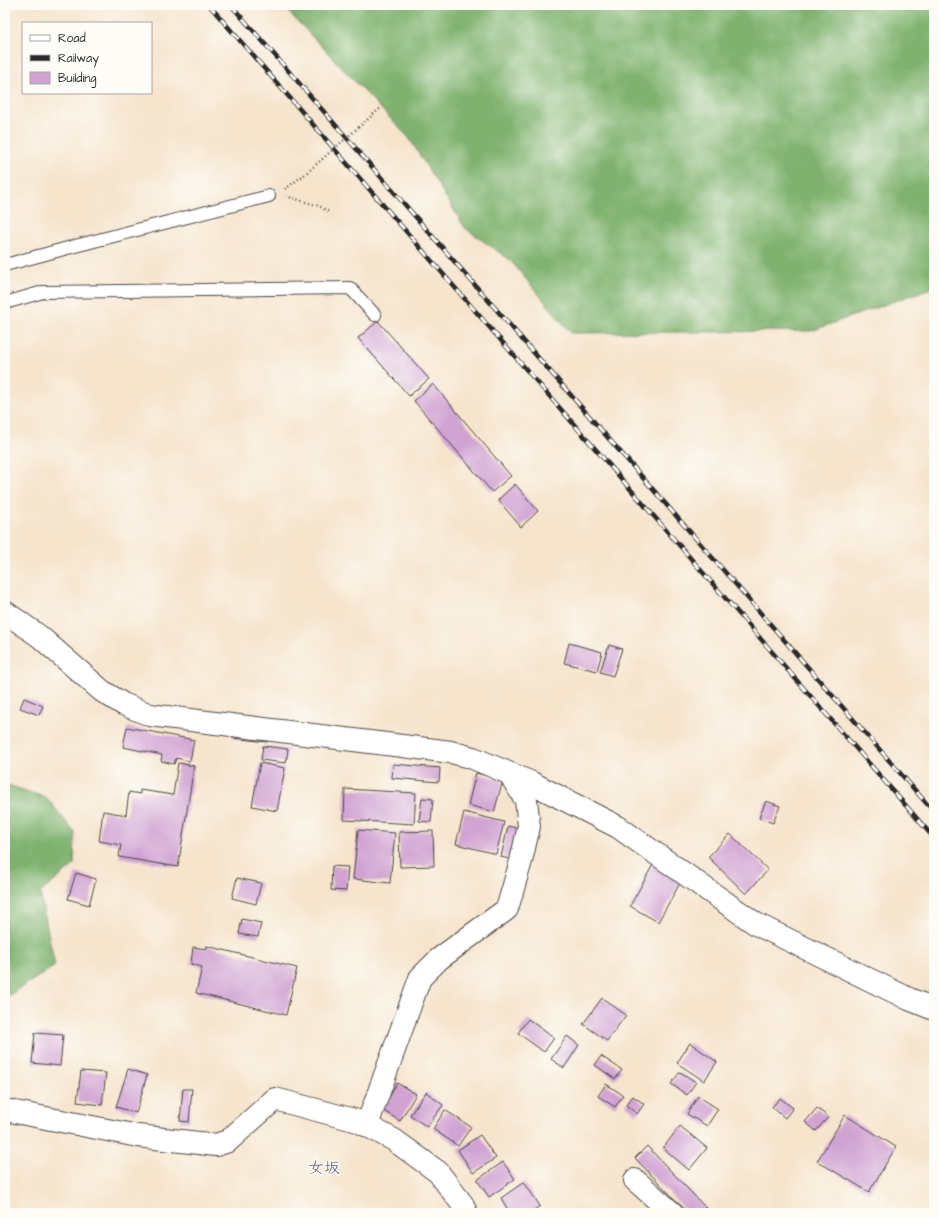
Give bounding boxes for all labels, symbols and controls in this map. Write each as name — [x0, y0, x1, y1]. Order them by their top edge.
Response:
legend — [22, 22, 152, 94]
text: Road — [58, 30, 86, 47]
text: Railway — [58, 50, 99, 68]
text: Building — [58, 70, 96, 88]
district label: 女坂 — [308, 1157, 340, 1179]

